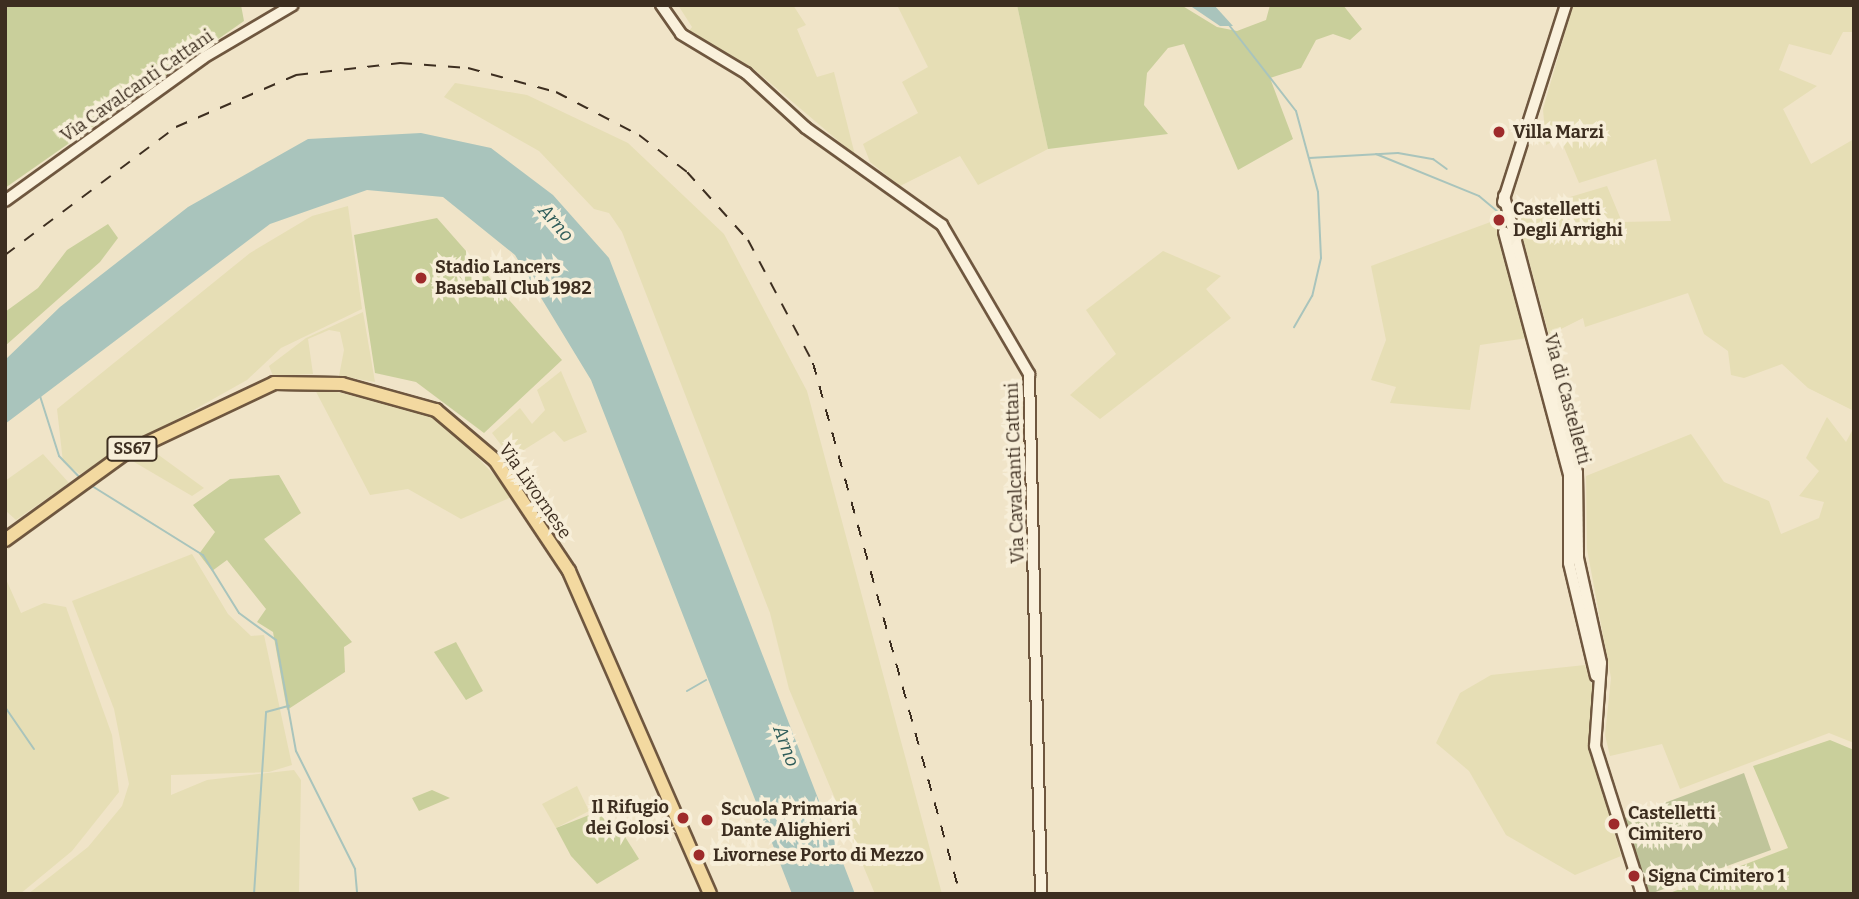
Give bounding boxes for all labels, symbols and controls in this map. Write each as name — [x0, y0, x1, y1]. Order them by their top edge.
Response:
street label: Via Cavalcanti Cattani — [57, 25, 217, 147]
place label: Villa Marzi — [1513, 121, 1604, 143]
marker: Villa Marzi — [1491, 124, 1507, 140]
place label: Castelletti Degli Arrighi — [1513, 199, 1623, 242]
water label: Arno — [534, 200, 578, 246]
marker: Castelletti Degli Arrighi — [1491, 212, 1507, 228]
place label: Stadio Lancers Baseball Club 1982 — [435, 257, 592, 300]
marker: Stadio Lancers Baseball Club 1982 — [413, 270, 429, 286]
street label: Via di Castelletti — [1539, 331, 1595, 467]
street label: Via Cavalcanti Cattani — [1001, 382, 1029, 564]
road number: SS67 — [106, 436, 158, 462]
street label: Via Livornese — [494, 439, 576, 543]
water label: Arno — [768, 722, 804, 770]
place label: Il Rifugio dei Golosi — [585, 797, 669, 840]
place label: Scuola Primaria Dante Alighieri — [721, 799, 858, 842]
place label: Castelletti Cimitero — [1628, 803, 1716, 846]
marker: Il Rifugio dei Golosi — [675, 810, 691, 826]
marker: Scuola Primaria Dante Alighieri — [699, 812, 715, 828]
marker: Castelletti Cimitero — [1606, 816, 1622, 832]
place label: Livornese Porto di Mezzo — [713, 844, 924, 866]
marker: Livornese Porto di Mezzo — [691, 847, 707, 863]
place label: Signa Cimitero 1 — [1648, 865, 1785, 887]
marker: Signa Cimitero 1 — [1626, 868, 1642, 884]

